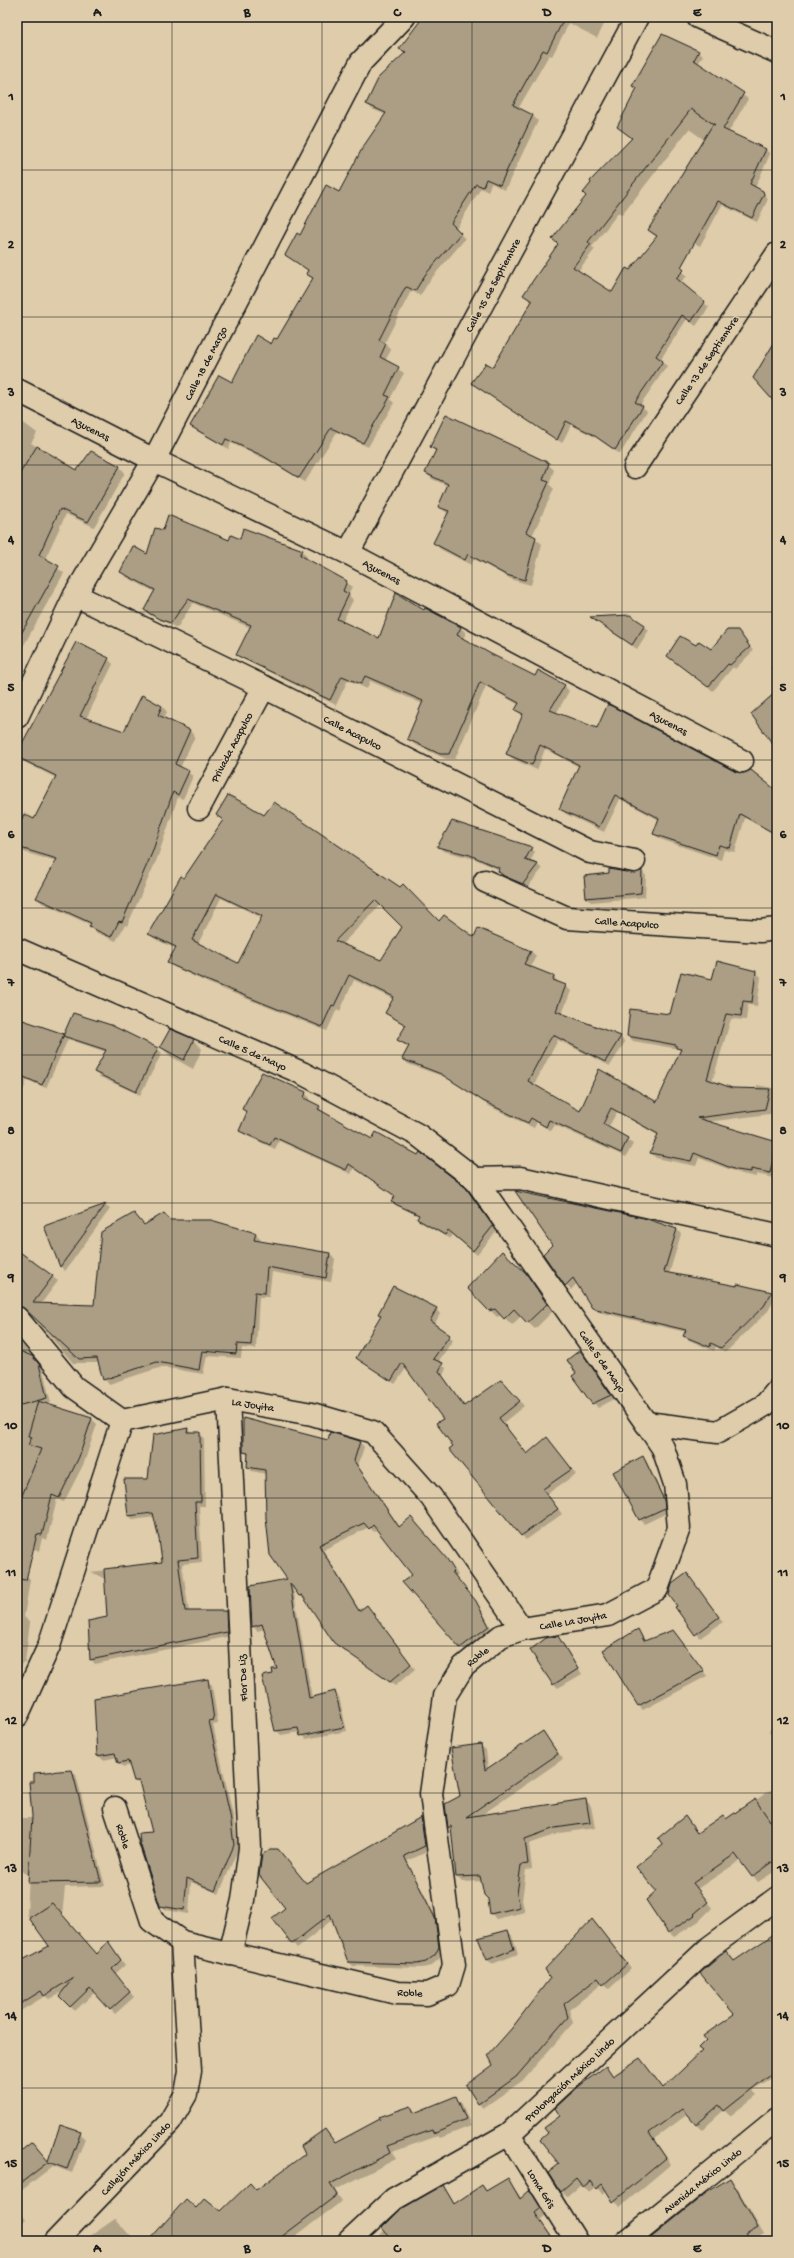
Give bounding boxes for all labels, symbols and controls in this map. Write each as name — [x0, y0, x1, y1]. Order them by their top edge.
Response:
text: A — [92, 6, 102, 21]
text: B — [243, 6, 252, 21]
text: C — [392, 6, 402, 21]
text: D — [542, 6, 552, 21]
text: E — [693, 6, 702, 21]
text: 1 — [7, 90, 14, 105]
text: 1 — [779, 90, 786, 105]
street label: Calle 15 de Septiembre — [464, 237, 524, 335]
text: 2 — [8, 238, 15, 253]
text: 2 — [780, 238, 787, 253]
street label: Calle 13 de Septiembre — [673, 314, 742, 408]
street label: Calle 18 de Marzo — [183, 325, 231, 403]
text: 3 — [7, 386, 15, 401]
text: 3 — [779, 386, 787, 401]
street label: Azucenas — [69, 415, 112, 445]
text: 4 — [7, 533, 15, 548]
text: 4 — [779, 533, 787, 548]
street label: Azucenas — [360, 558, 403, 588]
text: 5 — [8, 681, 15, 696]
text: 5 — [780, 681, 787, 696]
street label: Azucenas — [647, 709, 690, 739]
street label: Privada Acapulco — [209, 711, 256, 786]
street label: Calle Acapulco — [321, 714, 384, 754]
text: 6 — [8, 828, 15, 843]
text: 6 — [780, 828, 787, 843]
street label: Calle Acapulco — [595, 916, 659, 932]
text: 7 — [7, 976, 16, 991]
text: 7 — [779, 976, 788, 991]
street label: Calle 5 de Mayo — [216, 1033, 288, 1074]
text: 8 — [7, 1124, 15, 1139]
text: 8 — [779, 1124, 787, 1139]
text: 9 — [7, 1271, 15, 1286]
text: 9 — [779, 1271, 787, 1286]
street label: Calle 5 de Mayo — [575, 1329, 627, 1396]
street label: La Joyita — [231, 1397, 276, 1415]
text: 10 — [4, 1419, 18, 1434]
text: 10 — [776, 1419, 790, 1434]
text: 11 — [5, 1566, 16, 1581]
text: 11 — [777, 1566, 788, 1581]
street label: Calle La Joyita — [539, 1610, 609, 1634]
street label: Roble — [465, 1645, 492, 1670]
street label: Flor De Liz — [237, 1653, 251, 1703]
text: 12 — [4, 1714, 17, 1729]
text: 12 — [776, 1714, 789, 1729]
street label: Roble — [112, 1823, 132, 1851]
text: 13 — [4, 1862, 17, 1877]
text: 13 — [776, 1862, 789, 1877]
street label: Roble — [397, 1987, 423, 2001]
text: 14 — [4, 2009, 18, 2024]
text: 14 — [776, 2009, 790, 2024]
street label: Prolongación México Lindo — [522, 2036, 618, 2126]
street label: Callejón México Lindo — [99, 2120, 174, 2199]
street label: Avenida México Lindo — [662, 2146, 745, 2217]
text: 15 — [4, 2157, 17, 2172]
text: 15 — [776, 2157, 789, 2172]
street label: Loma Gris — [524, 2167, 557, 2212]
text: A — [92, 2242, 102, 2257]
text: B — [243, 2242, 252, 2257]
text: C — [392, 2242, 402, 2257]
text: D — [542, 2242, 552, 2257]
text: E — [693, 2242, 702, 2257]

